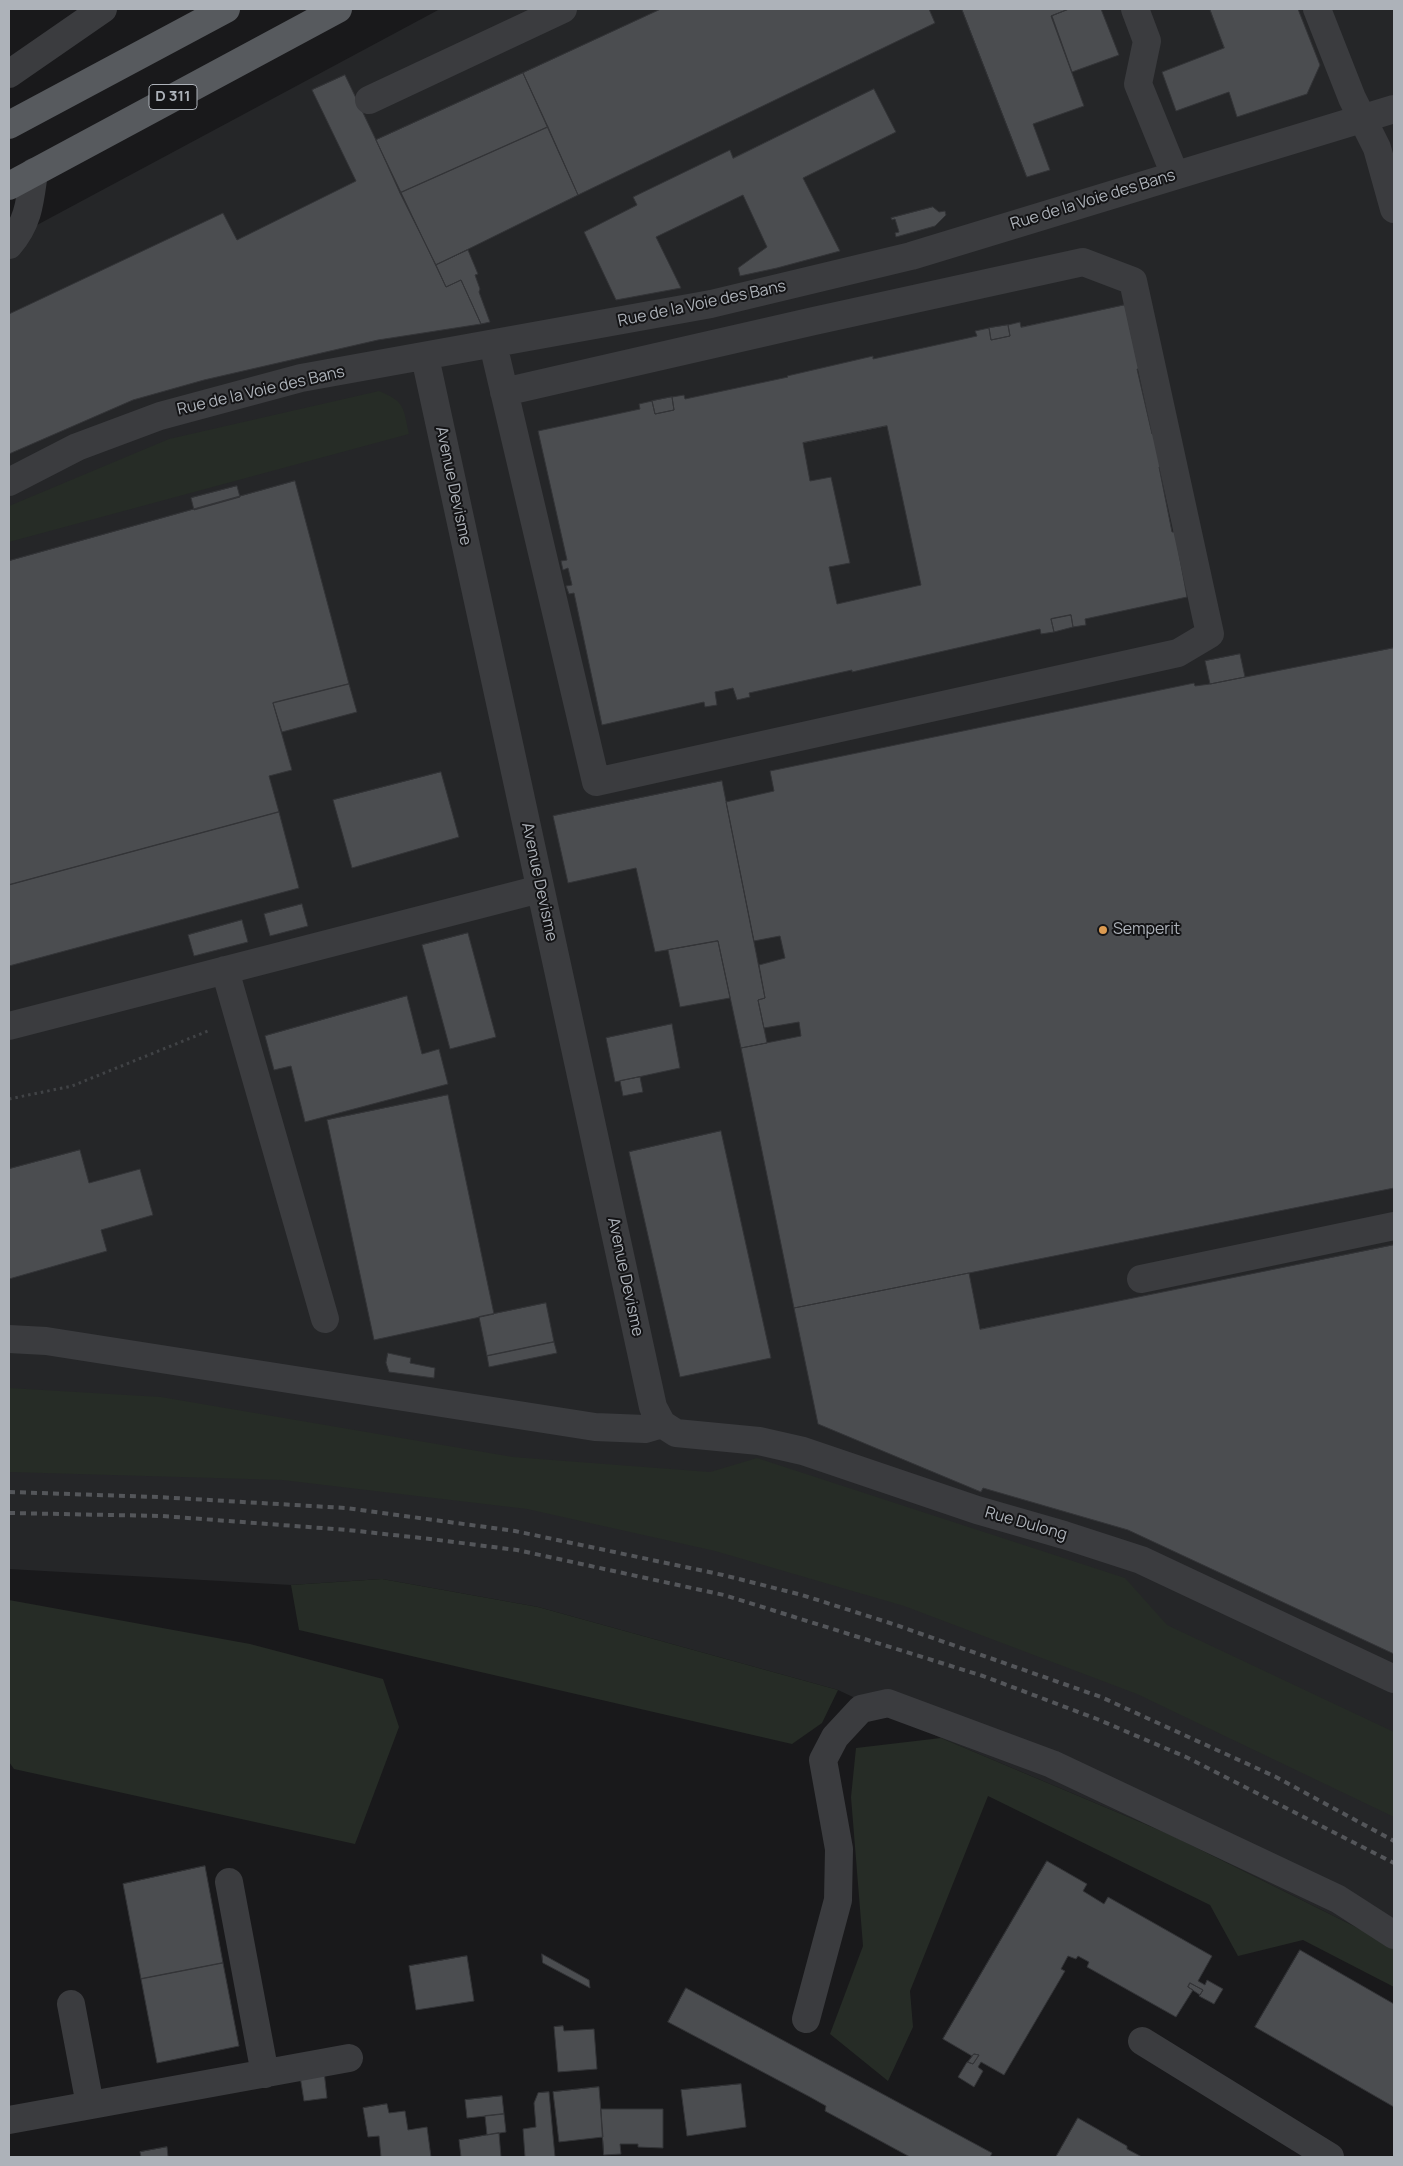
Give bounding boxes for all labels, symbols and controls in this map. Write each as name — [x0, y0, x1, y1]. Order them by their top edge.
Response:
road number: D 311 — [149, 84, 197, 110]
street label: Rue de la Voie des Bans — [1008, 166, 1178, 234]
street label: Rue de la Voie des Bans — [616, 277, 788, 331]
street label: Rue de la Voie des Bans — [175, 362, 347, 420]
street label: Avenue Devisme — [431, 425, 475, 547]
street label: Avenue Devisme — [517, 821, 561, 943]
place label: Semperit — [1113, 920, 1180, 940]
marker: Semperit — [1097, 924, 1109, 936]
street label: Avenue Devisme — [603, 1216, 647, 1338]
street label: Rue Dulong — [983, 1503, 1069, 1545]

